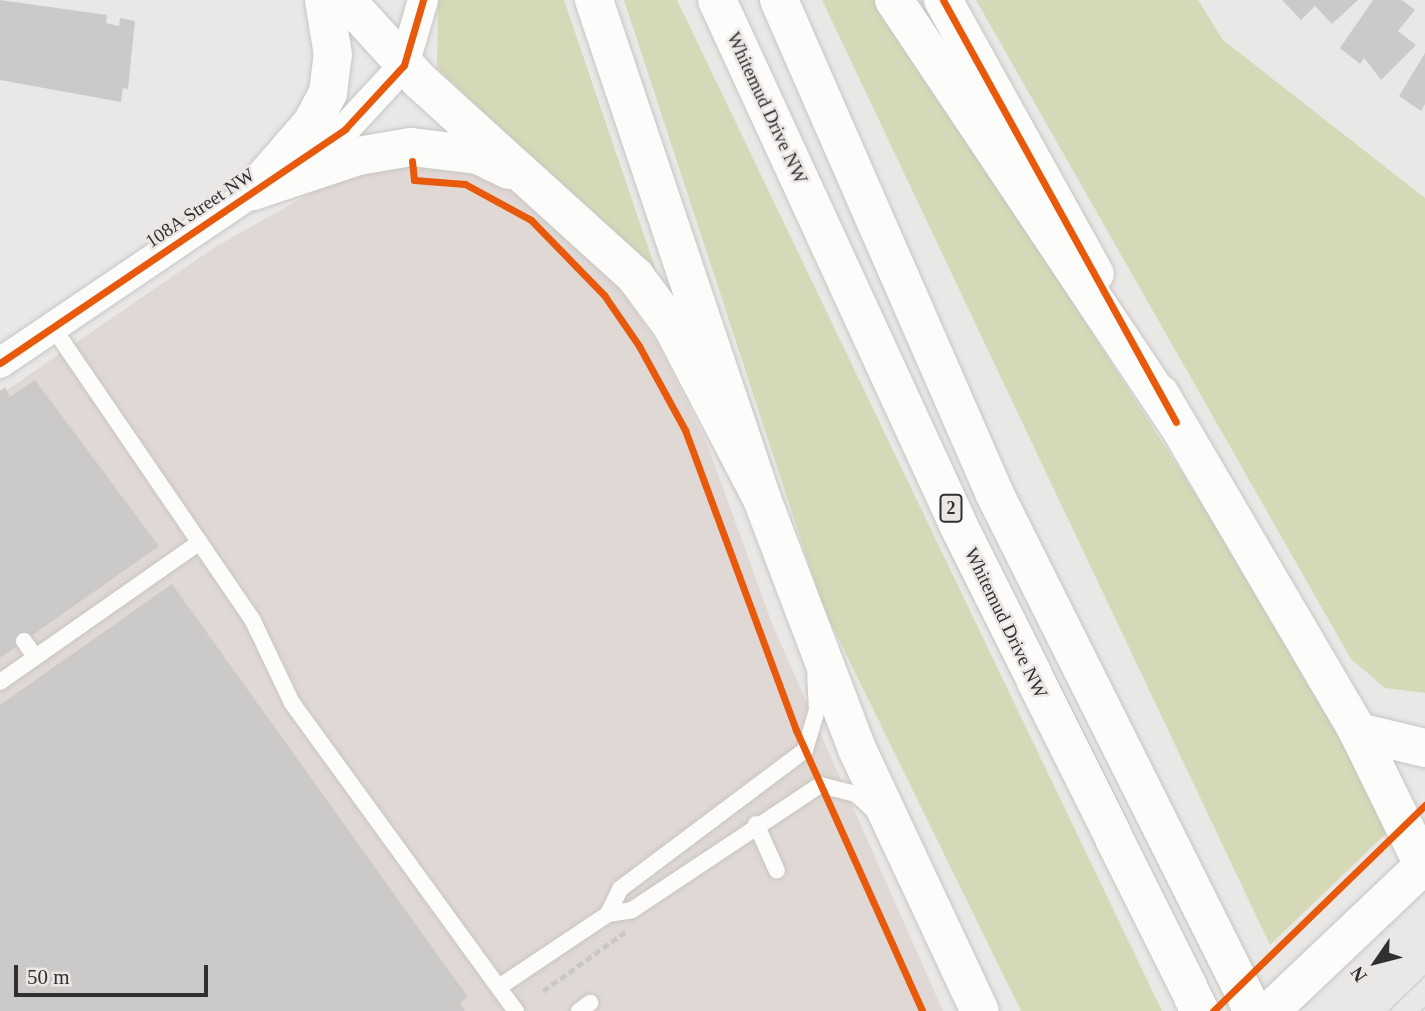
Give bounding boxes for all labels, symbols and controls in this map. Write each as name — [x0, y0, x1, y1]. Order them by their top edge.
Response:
street label: Whitemud Drive NW — [722, 29, 812, 187]
street label: 108A Street NW — [141, 163, 259, 253]
road number: 2 — [939, 494, 963, 522]
street label: Whitemud Drive NW — [960, 544, 1052, 702]
north arrow — [1341, 927, 1411, 997]
scale bar — [18, 951, 212, 995]
text: N — [1346, 963, 1371, 986]
text: 50 m — [27, 965, 70, 989]

